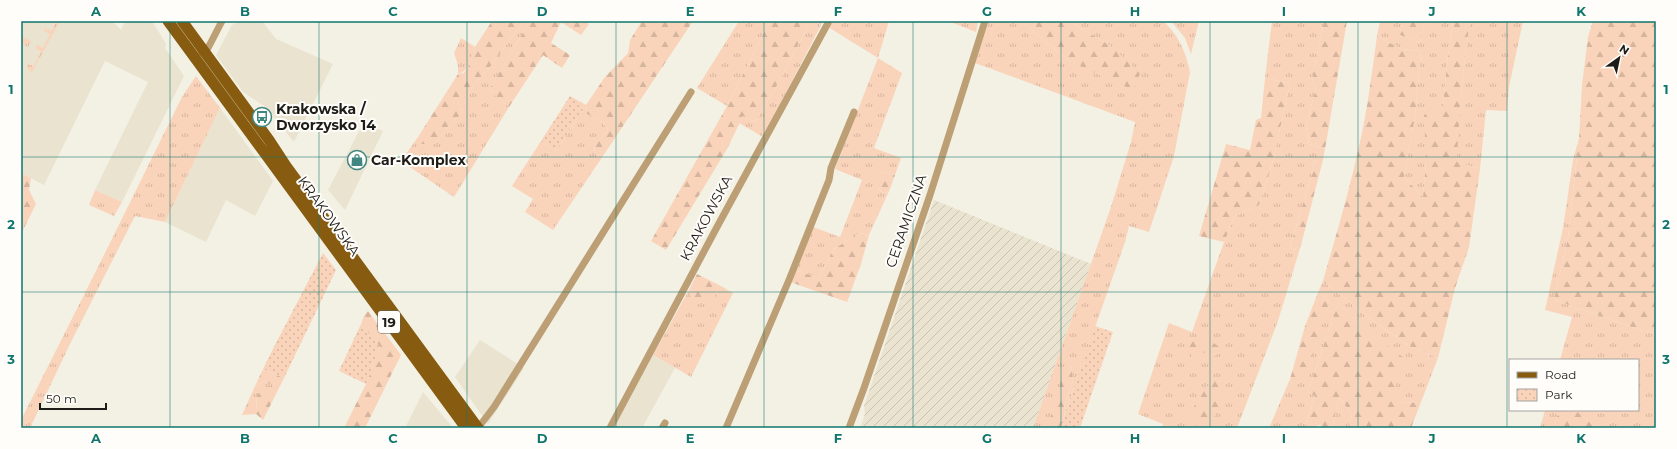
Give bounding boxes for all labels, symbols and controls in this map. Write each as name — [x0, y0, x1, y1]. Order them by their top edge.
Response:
text: A — [90, 3, 102, 19]
text: B — [240, 3, 250, 19]
text: C — [388, 3, 398, 19]
text: D — [537, 3, 548, 19]
text: E — [686, 3, 695, 19]
text: F — [834, 3, 842, 19]
text: G — [982, 3, 992, 19]
text: H — [1130, 3, 1140, 19]
text: I — [1282, 3, 1286, 19]
text: J — [1427, 3, 1436, 19]
text: K — [1576, 3, 1586, 19]
north arrow — [1599, 38, 1639, 78]
text: N — [1617, 41, 1632, 58]
text: 1 — [8, 81, 14, 97]
text: 1 — [1663, 81, 1669, 97]
place label: Krakowska / Dworzysko 14 — [276, 100, 376, 134]
bus stop icon: Krakowska / Dworzysko 14 — [251, 106, 273, 128]
shop icon: Car-Komplex — [346, 149, 368, 171]
place label: Car-Komplex — [371, 151, 466, 169]
street label: KRAKOWSKA — [676, 171, 737, 264]
street label: CERAMICZNA — [882, 171, 931, 270]
street label: KRAKOWSKA — [294, 172, 365, 260]
text: 2 — [7, 216, 15, 232]
text: 2 — [1662, 216, 1670, 232]
road number: 19 — [378, 311, 400, 333]
text: 3 — [6, 351, 15, 367]
text: 3 — [1661, 351, 1670, 367]
legend — [1509, 359, 1639, 411]
text: Road — [1545, 367, 1576, 382]
scale bar — [40, 385, 106, 411]
text: Park — [1545, 387, 1573, 402]
text: 50 m — [46, 391, 77, 406]
text: A — [90, 430, 102, 446]
text: B — [240, 430, 250, 446]
text: C — [388, 430, 398, 446]
text: D — [537, 430, 548, 446]
text: E — [686, 430, 695, 446]
text: F — [834, 430, 842, 446]
text: G — [982, 430, 992, 446]
text: H — [1130, 430, 1140, 446]
text: I — [1282, 430, 1286, 446]
text: J — [1427, 430, 1436, 446]
text: K — [1576, 430, 1586, 446]

